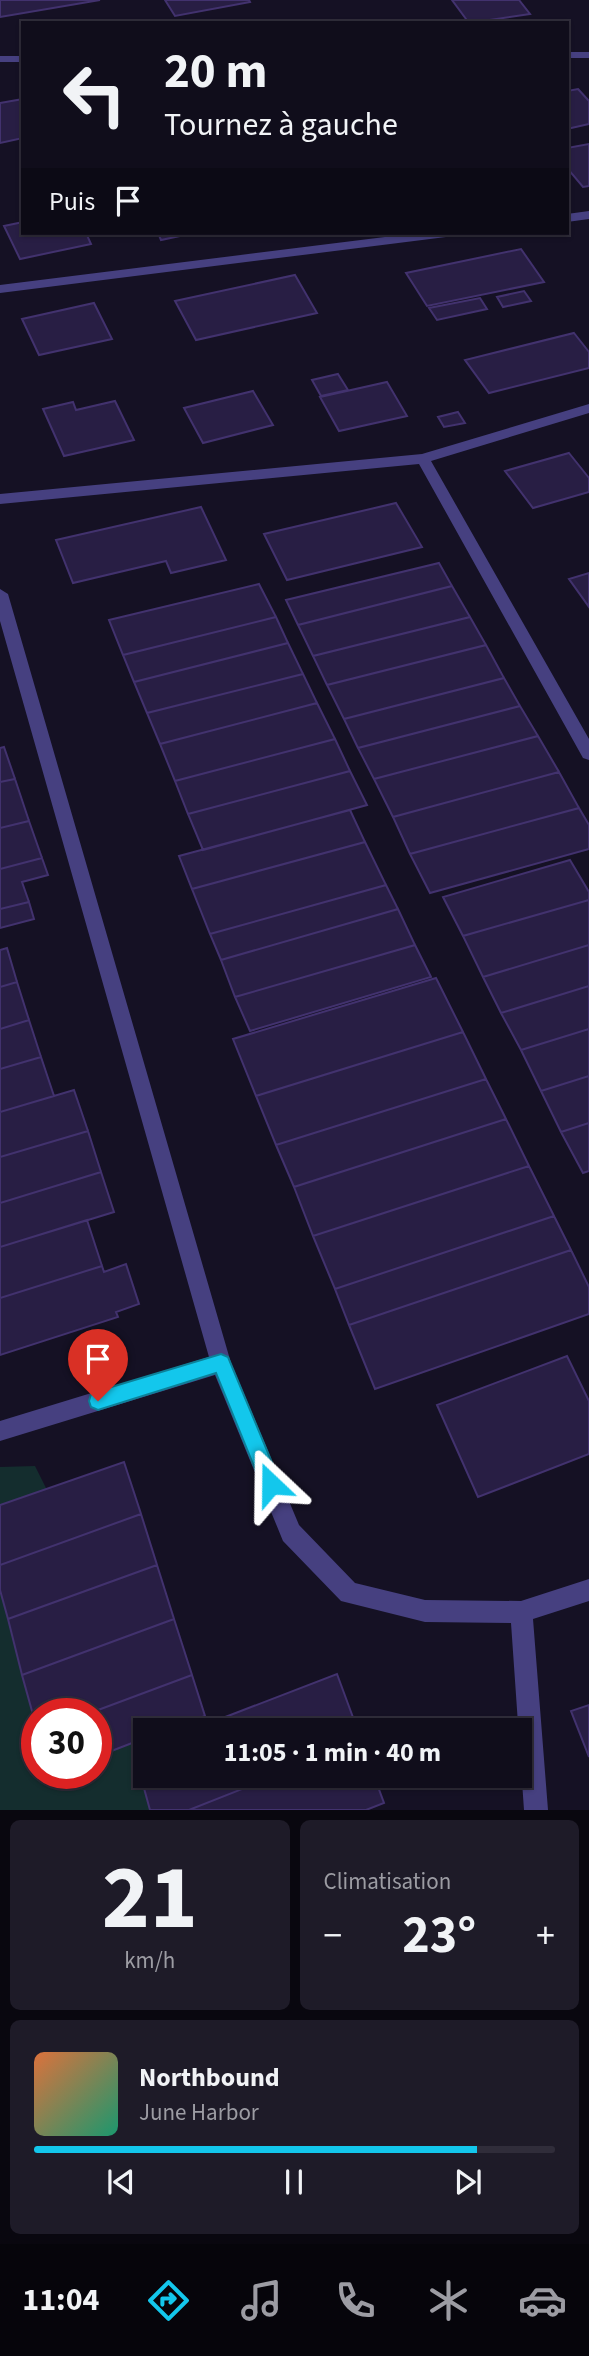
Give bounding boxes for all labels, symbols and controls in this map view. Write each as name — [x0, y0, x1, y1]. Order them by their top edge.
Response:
text: 20 m — [164, 37, 268, 107]
icon: left — [49, 49, 140, 140]
text: Tournez à gauche — [164, 102, 398, 148]
icon: arrive — [109, 182, 147, 220]
text: Puis — [49, 183, 95, 220]
pin — [68, 1329, 128, 1401]
icon: arrive — [79, 1340, 117, 1378]
position arrow — [234, 1447, 308, 1521]
speed limit sign: 30 — [21, 1698, 112, 1789]
text: 11:05 · 1 min · 40 m — [224, 1734, 441, 1771]
text: 21 — [102, 1834, 198, 1963]
text: Climatisation — [324, 1865, 451, 1898]
text: 23° — [402, 1899, 476, 1973]
text: − — [324, 1909, 342, 1963]
text: + — [536, 1909, 555, 1963]
text: km/h — [124, 1944, 175, 1977]
text: Northbound — [139, 2059, 280, 2096]
text: June Harbor — [139, 2096, 259, 2129]
icon: previous — [102, 2163, 140, 2201]
icon: pause — [275, 2163, 313, 2201]
icon: next — [449, 2163, 487, 2201]
icon: directions — [144, 2276, 193, 2325]
icon: music — [237, 2276, 286, 2325]
icon: phone — [331, 2276, 380, 2325]
icon: climate — [424, 2276, 473, 2325]
icon: car — [518, 2276, 567, 2325]
text: 11:04 — [22, 2277, 99, 2323]

